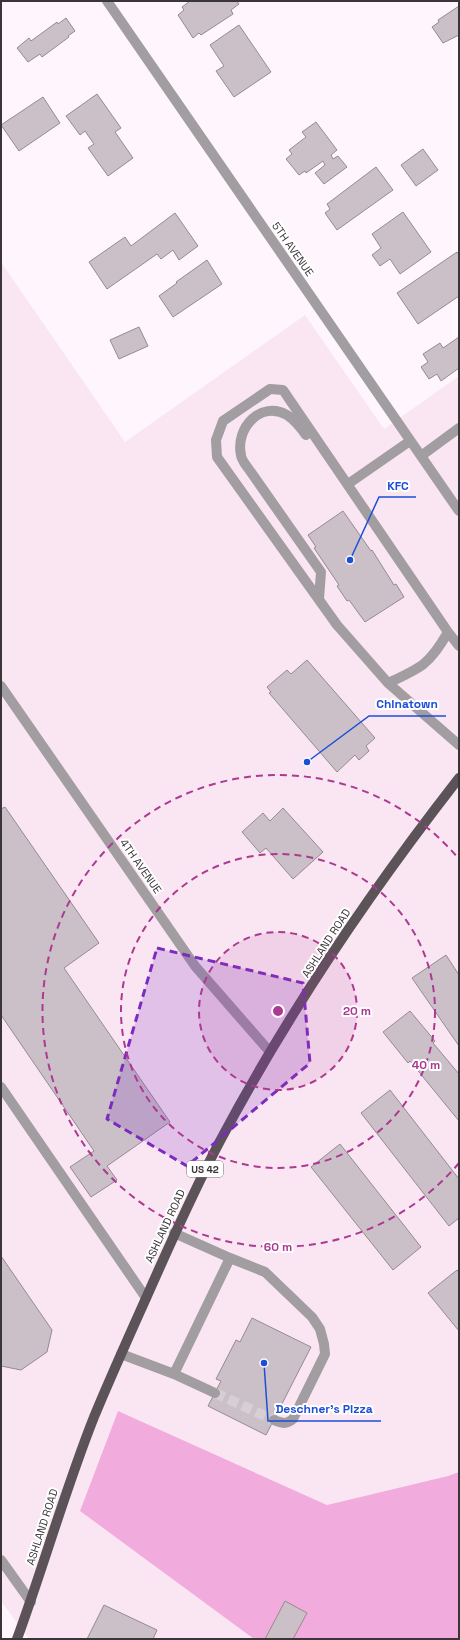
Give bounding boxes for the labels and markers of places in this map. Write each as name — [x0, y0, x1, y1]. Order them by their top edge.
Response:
callout: KFC — [379, 473, 416, 497]
callout: Chinatown — [369, 692, 446, 716]
centre of rings — [271, 1004, 285, 1018]
callout: Deschner's Pizza — [268, 1397, 381, 1421]

